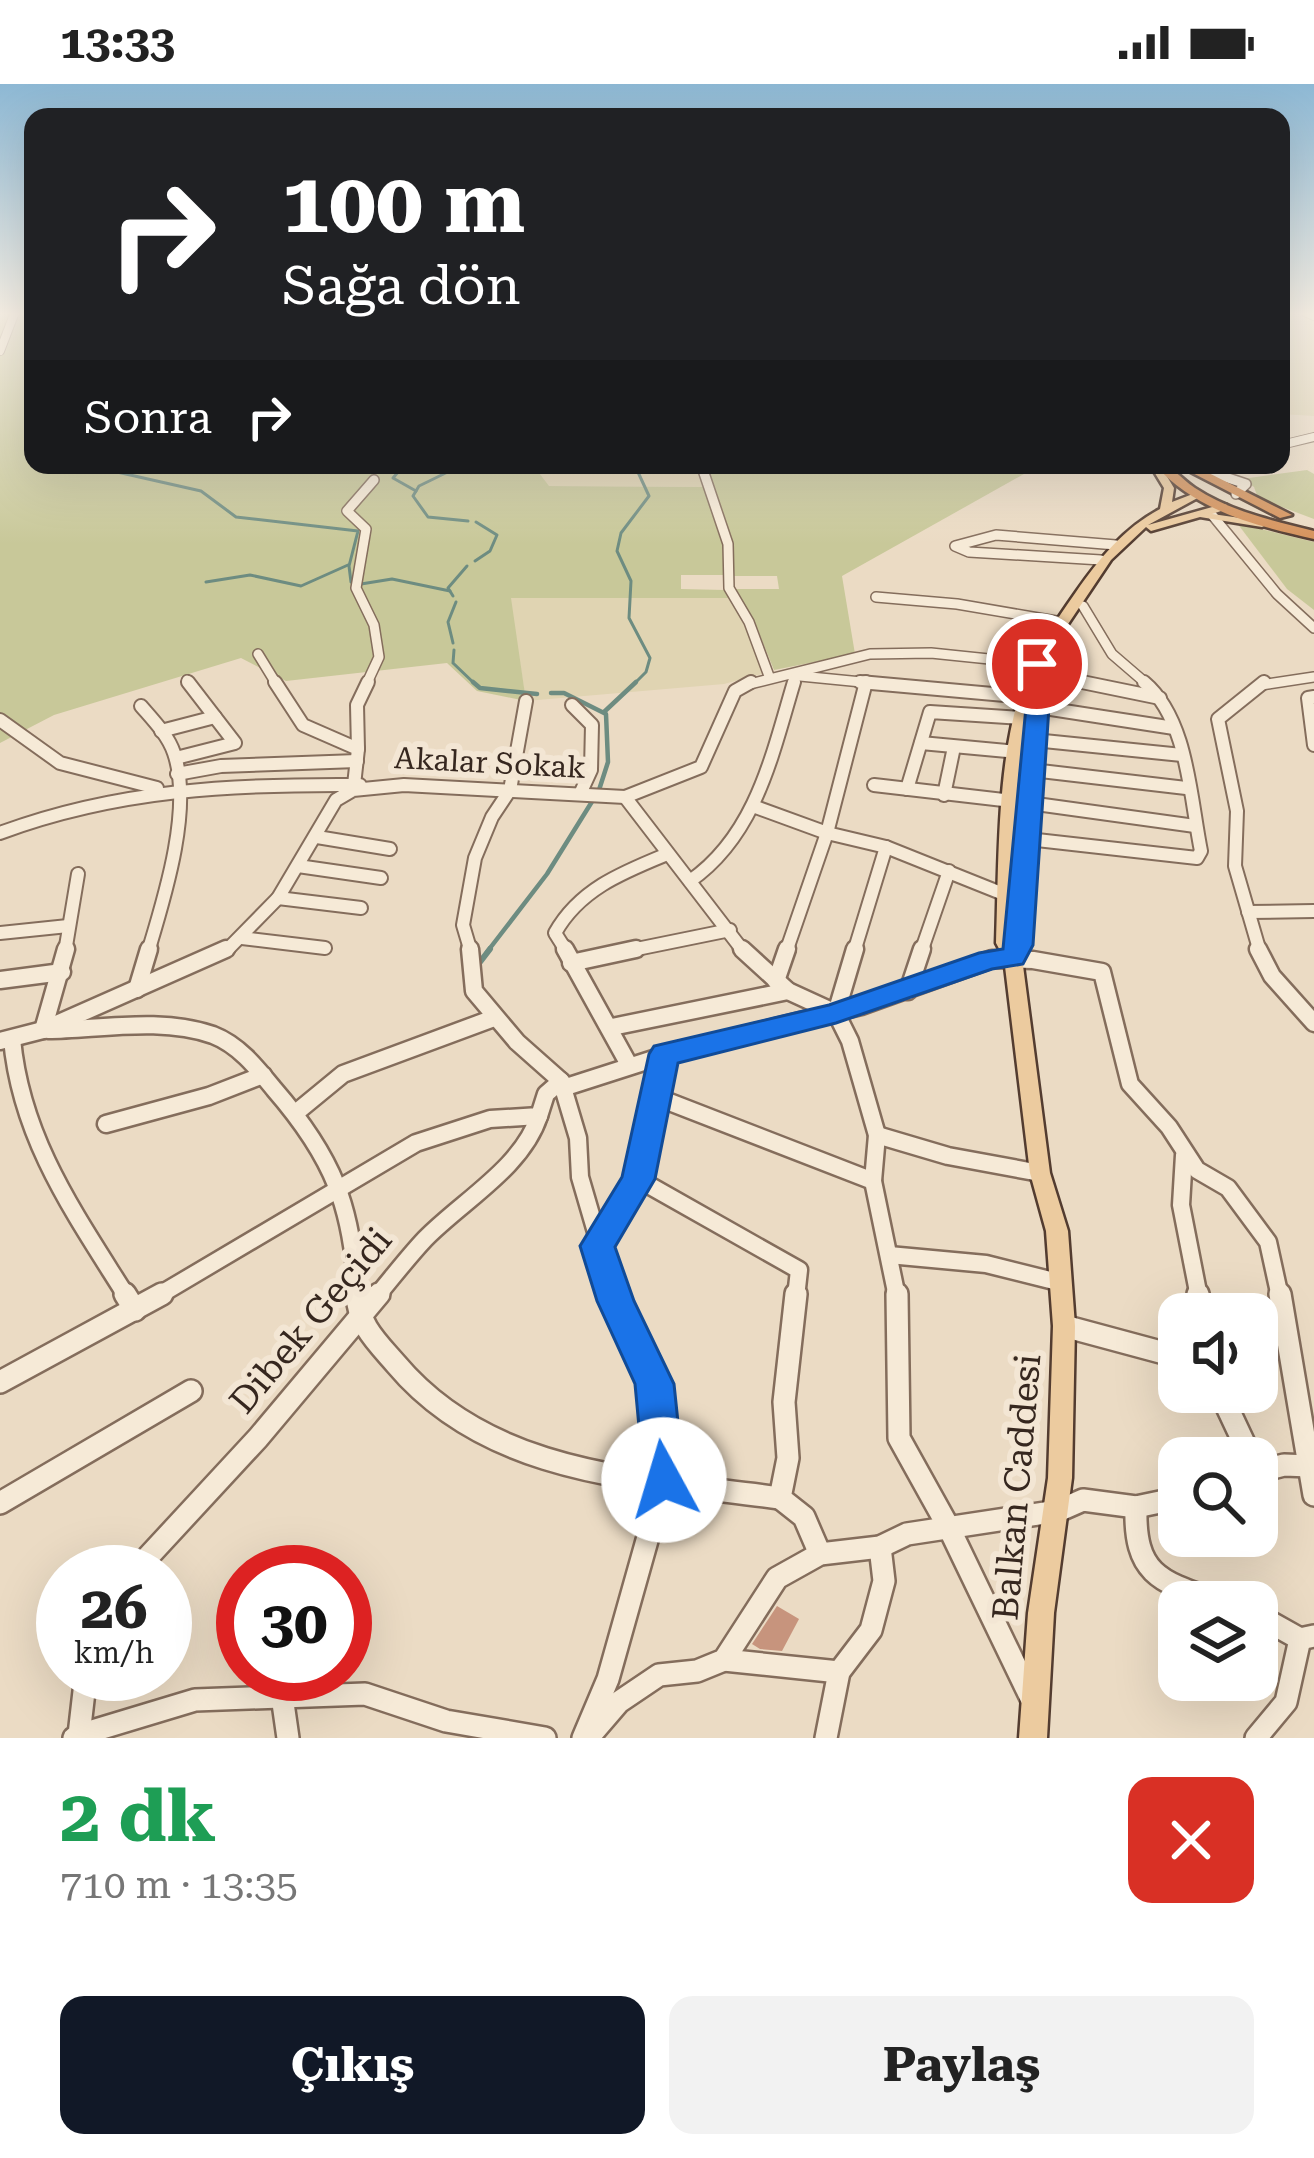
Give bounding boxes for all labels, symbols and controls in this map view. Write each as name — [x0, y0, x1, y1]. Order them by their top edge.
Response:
text: 13:33 — [60, 16, 175, 69]
text: 100 m — [282, 154, 525, 252]
icon: right — [84, 156, 240, 312]
text: Sağa dön — [282, 254, 521, 317]
icon: right — [236, 384, 302, 450]
text: Sonra — [84, 391, 212, 444]
pin — [986, 613, 1088, 715]
icon: arrive — [1004, 631, 1070, 697]
street label: Akalar Sokak — [393, 740, 587, 785]
street label: Dibek Geçidi — [221, 1220, 400, 1422]
map controls — [1158, 1293, 1278, 1701]
button: sound — [1158, 1293, 1278, 1413]
street label: Balkan Caddesi — [984, 1352, 1050, 1622]
position arrow — [601, 1417, 727, 1543]
button: search — [1158, 1437, 1278, 1557]
speed limit sign: 30 — [216, 1545, 372, 1701]
text: 26 — [80, 1572, 148, 1643]
button: layers — [1158, 1581, 1278, 1701]
text: km/h — [74, 1635, 154, 1670]
text: 2 dk — [60, 1774, 216, 1859]
button: close — [1128, 1777, 1254, 1903]
text: 710 m · 13:35 — [60, 1862, 298, 1908]
button: Çıkış — [60, 1996, 645, 2134]
button: Paylaş — [669, 1996, 1254, 2134]

